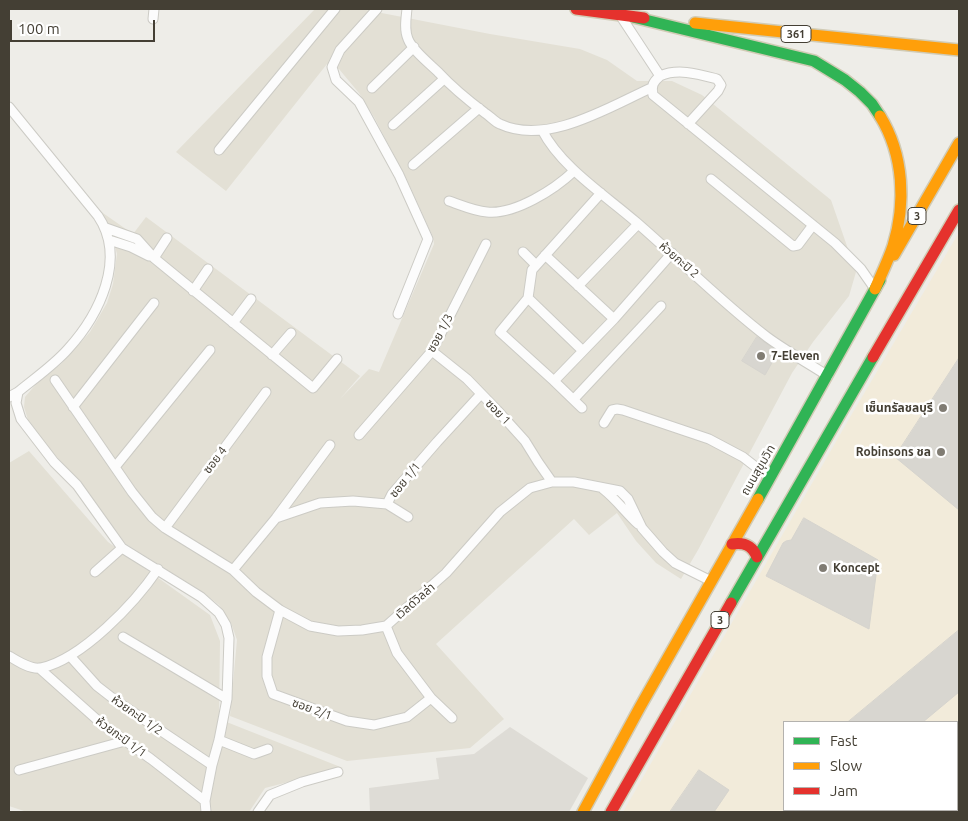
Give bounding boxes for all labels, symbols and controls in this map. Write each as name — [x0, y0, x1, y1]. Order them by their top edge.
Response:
scale bar — [12, 10, 158, 42]
text: 100 m — [18, 20, 60, 37]
road number: 361 — [781, 26, 811, 42]
road number: 3 — [908, 208, 926, 225]
street label: ห้วยกะปิ 2 — [656, 239, 702, 281]
street label: ซอย 1/3 — [424, 311, 456, 355]
place label: 7-Eleven — [771, 349, 820, 363]
marker: 7-Eleven — [755, 350, 767, 362]
street label: ซอย 1 — [482, 396, 514, 428]
place label: เซ็นทรัลชลบุรี — [865, 401, 933, 415]
marker: เซ็นทรัลชลบุรี — [937, 402, 949, 414]
street label: ถนนสุขุมวิท — [738, 442, 778, 498]
street label: ซอย 4 — [200, 444, 230, 476]
place label: Robinsons ชล — [856, 445, 931, 459]
marker: Robinsons ชล — [935, 446, 947, 458]
street label: ซอย 1/1 — [386, 459, 424, 501]
place label: Koncept — [833, 561, 880, 575]
marker: Koncept — [817, 562, 829, 574]
street label: เวิลด์วิลล่า — [392, 580, 438, 622]
road number: 3 — [711, 612, 729, 628]
street label: ห้วยกะปิ 1/2 — [109, 692, 165, 738]
street label: ซอย 2/1 — [290, 695, 334, 723]
street label: ห้วยกะปิ 1/1 — [93, 714, 149, 760]
legend — [783, 721, 958, 811]
text: Fast — [830, 732, 857, 749]
text: Slow — [830, 757, 862, 774]
text: Jam — [830, 782, 858, 799]

